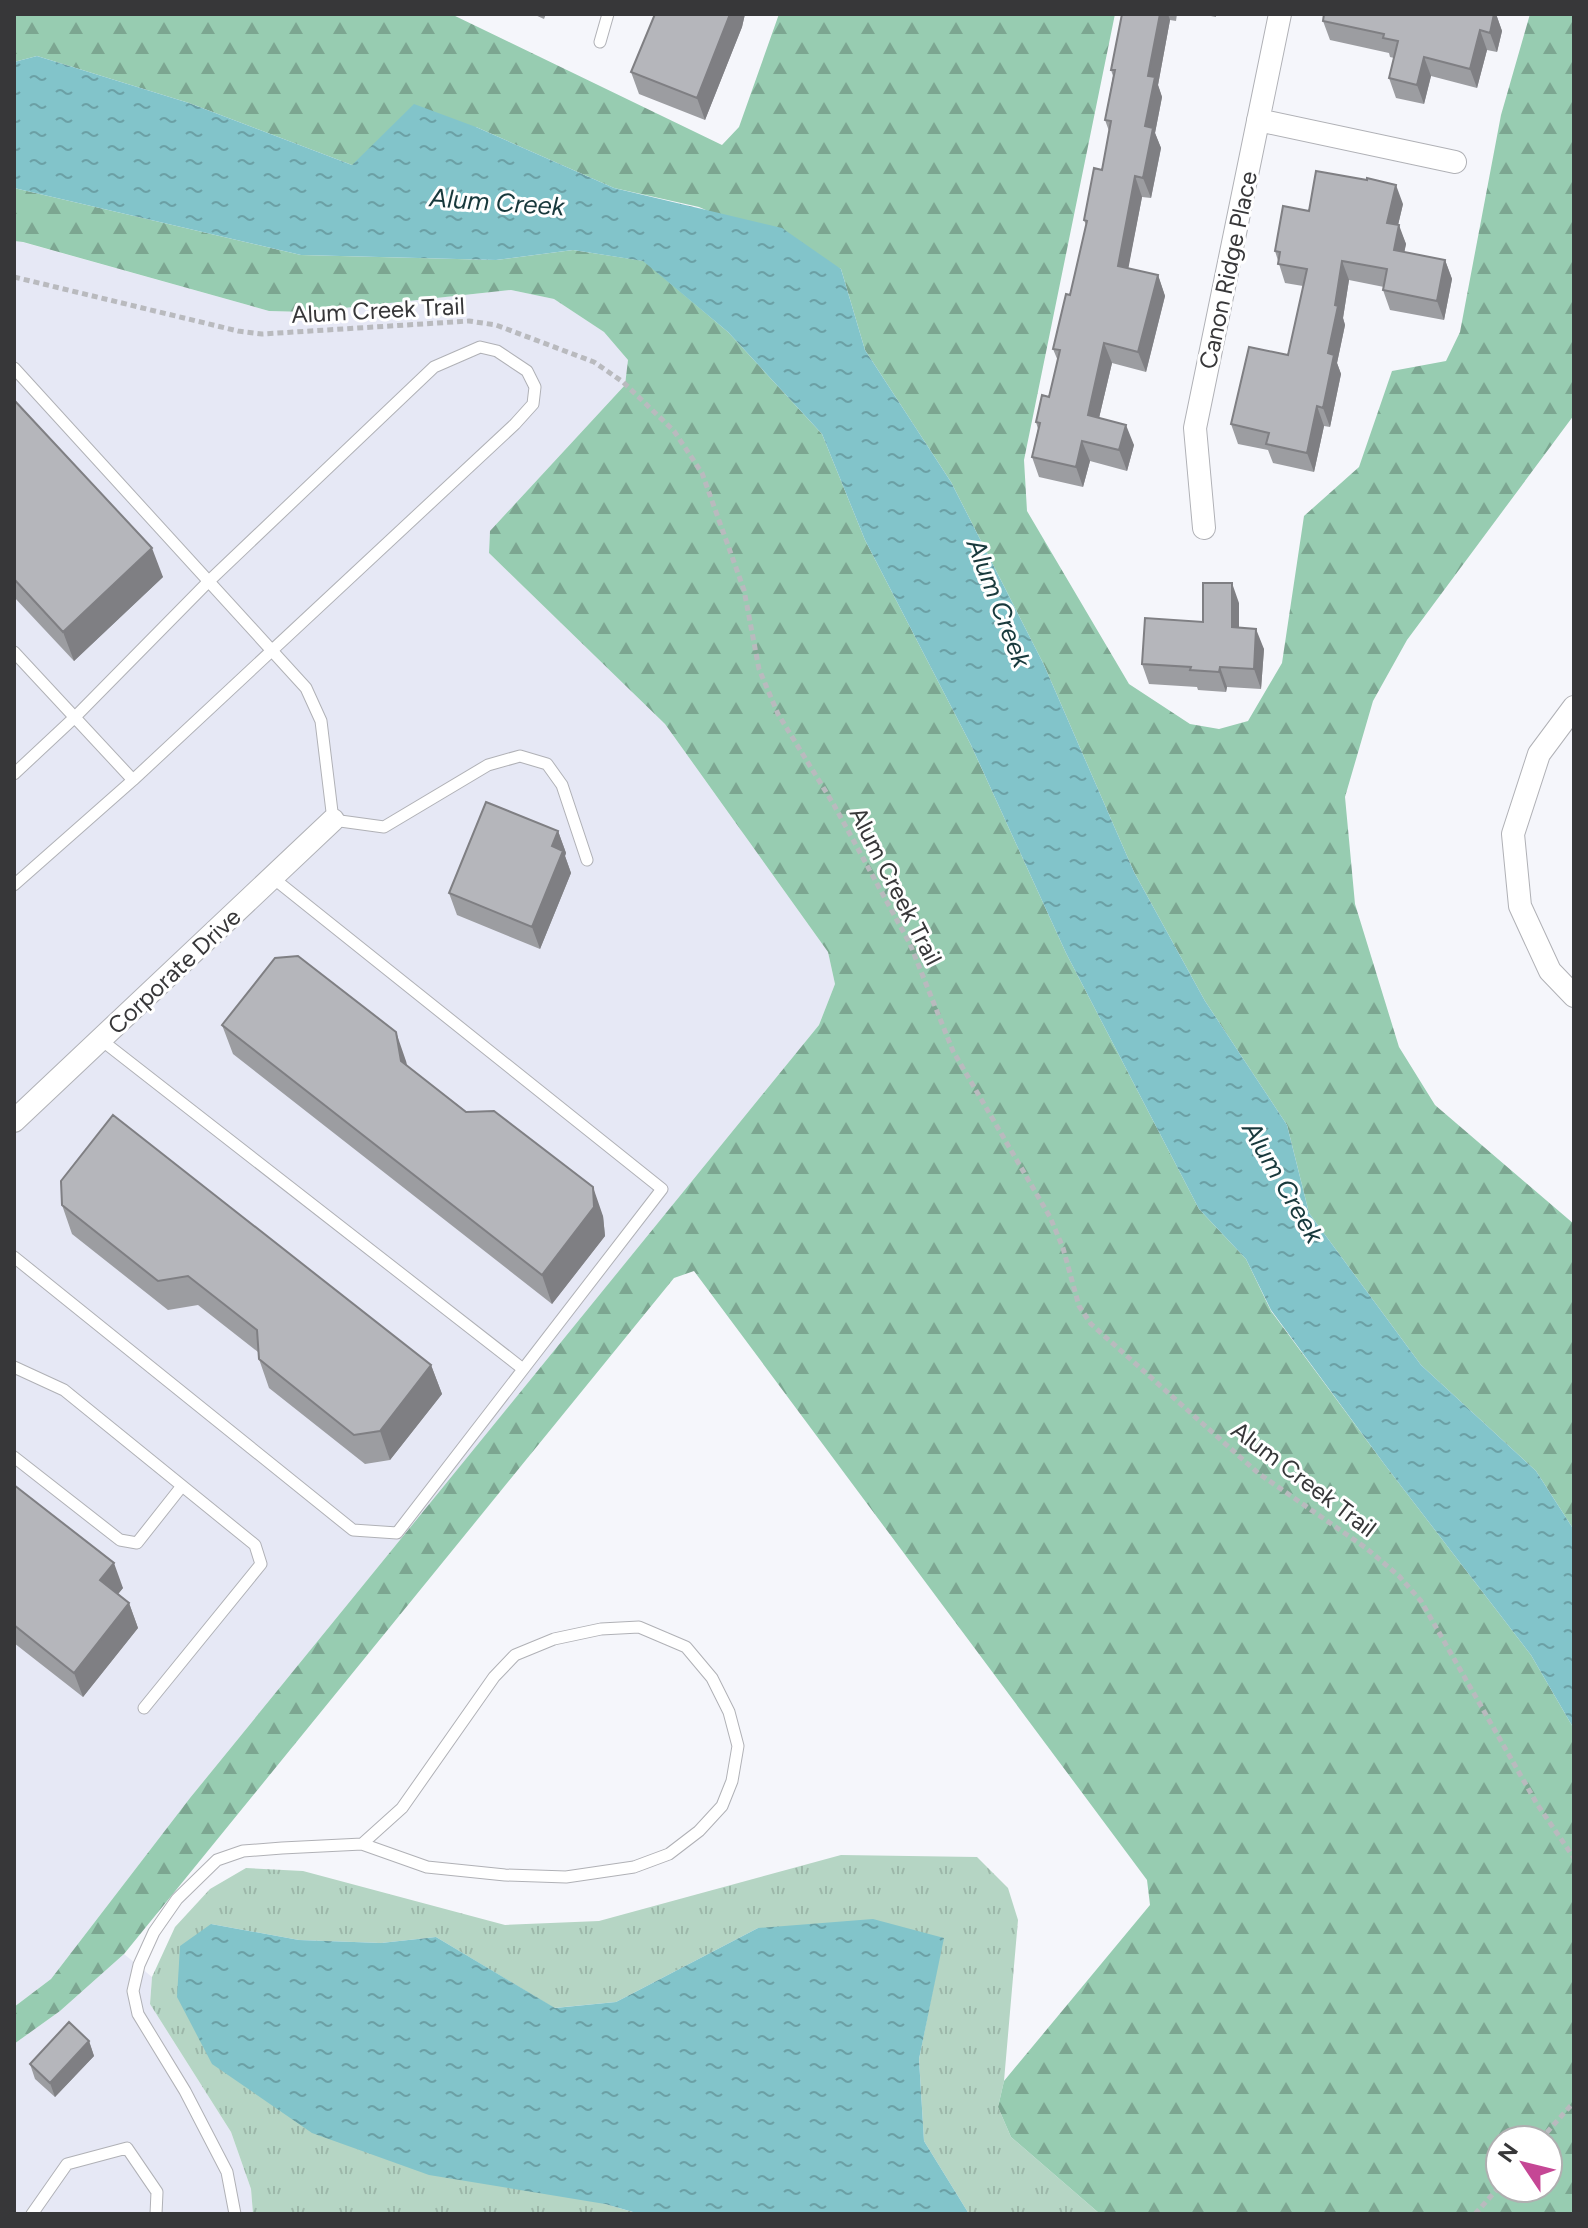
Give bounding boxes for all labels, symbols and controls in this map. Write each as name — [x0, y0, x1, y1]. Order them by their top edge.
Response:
street label: Canon Ridge Place — [1193, 168, 1263, 372]
water label: Alum Creek — [427, 181, 567, 223]
street label: Alum Creek Trail — [290, 291, 466, 329]
water label: Alum Creek — [959, 533, 1039, 673]
street label: Alum Creek Trail — [844, 802, 948, 970]
street label: Corporate Drive — [101, 902, 247, 1040]
water label: Alum Creek — [1235, 1115, 1331, 1250]
street label: Alum Creek Trail — [1226, 1415, 1382, 1543]
north arrow — [1484, 2124, 1564, 2204]
text: N — [1492, 2138, 1524, 2168]

